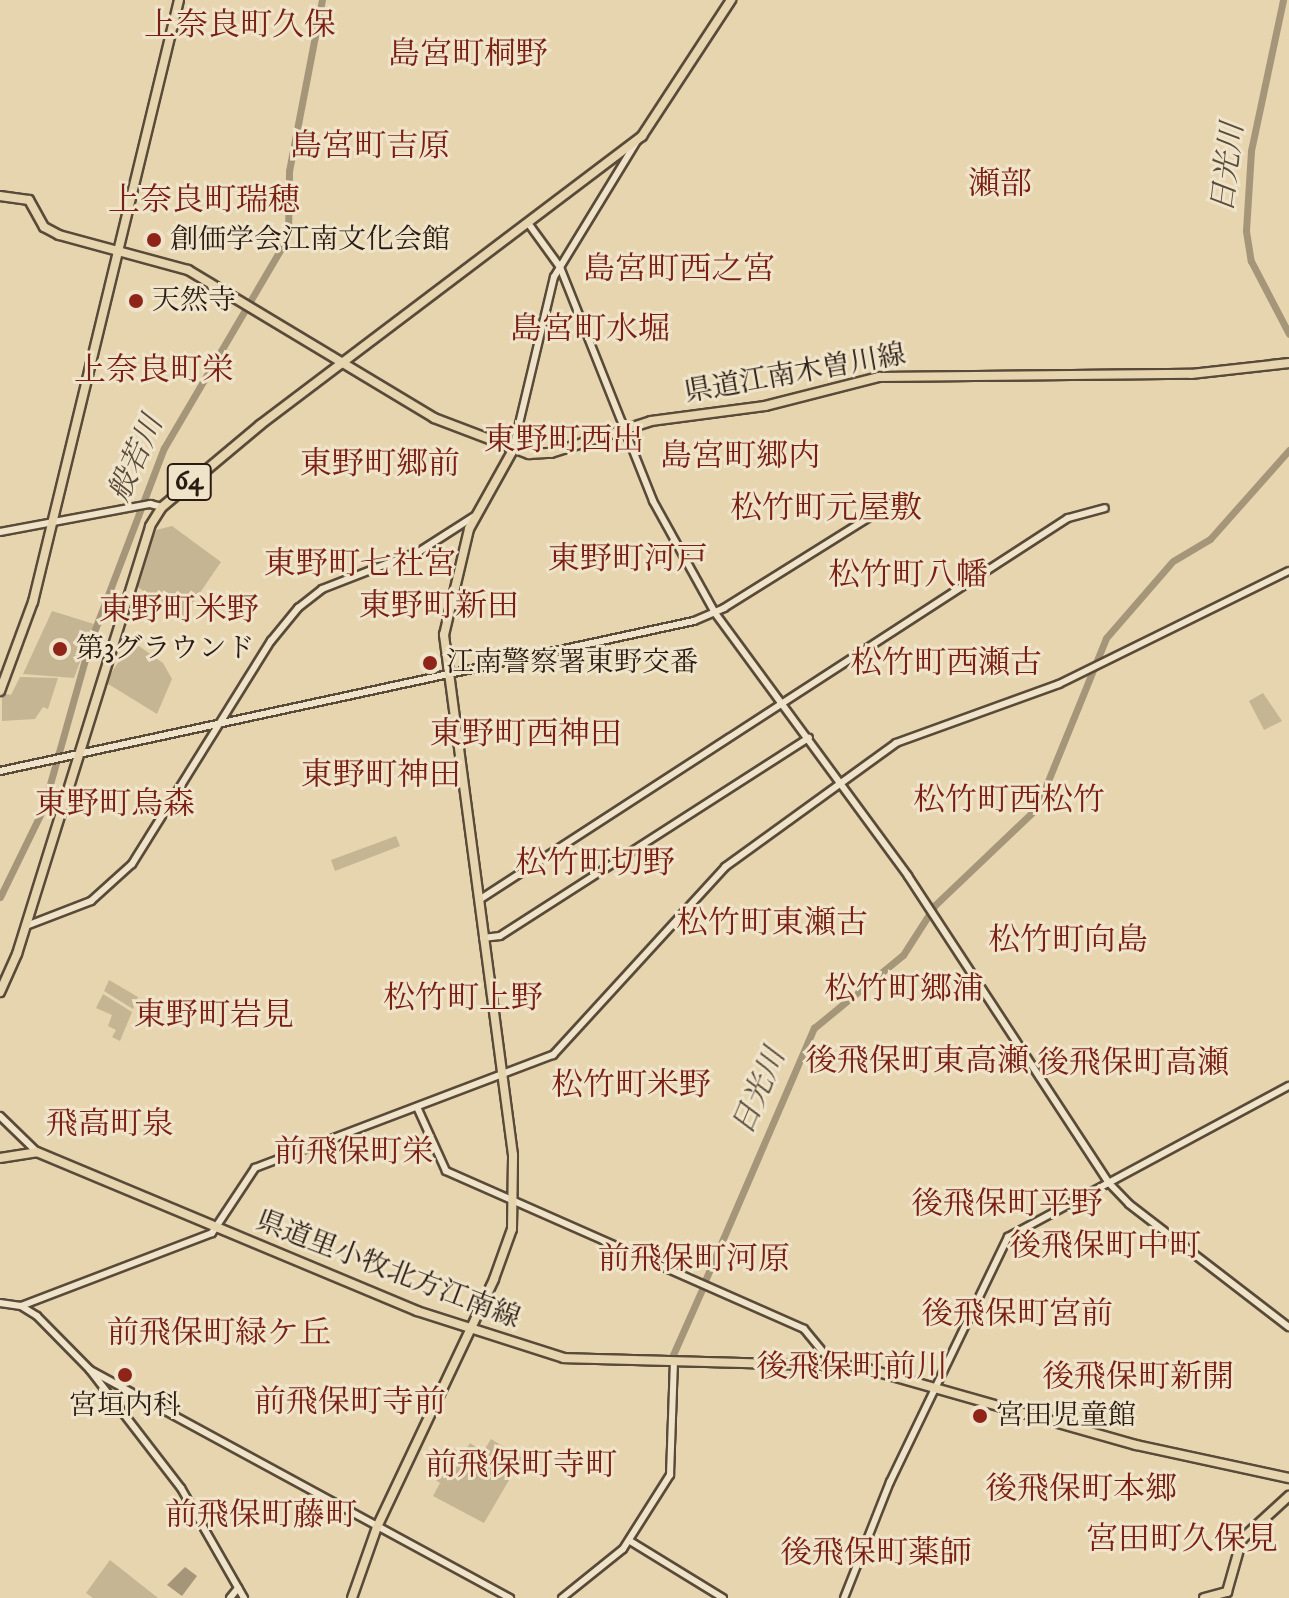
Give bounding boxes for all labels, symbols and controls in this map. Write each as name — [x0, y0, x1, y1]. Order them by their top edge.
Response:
district label: 上奈良町久保 — [144, 7, 336, 45]
district label: 島宮町桐野 — [388, 36, 548, 74]
water label: 日光川 — [1206, 121, 1252, 215]
district label: 島宮町吉原 — [290, 128, 450, 166]
district label: 瀬部 — [968, 166, 1032, 204]
district label: 上奈良町瑞穂 — [108, 182, 300, 220]
place label: 創価学会江南文化会館 — [170, 223, 450, 257]
marker: 創価学会江南文化会館 — [145, 231, 163, 249]
district label: 島宮町西之宮 — [583, 251, 775, 289]
place label: 天然寺 — [152, 284, 236, 318]
marker: 天然寺 — [127, 292, 145, 310]
district label: 島宮町水堀 — [510, 311, 670, 349]
street label: 県道江南木曽川線 — [682, 338, 908, 410]
district label: 上奈良町栄 — [74, 352, 234, 390]
water label: 般若川 — [102, 411, 172, 507]
district label: 東野町西出 — [484, 422, 644, 460]
district label: 島宮町郷内 — [660, 438, 820, 476]
district label: 東野町郷前 — [300, 446, 460, 484]
road number: 64 — [165, 460, 213, 504]
district label: 松竹町元屋敷 — [730, 490, 922, 528]
district label: 東野町河戸 — [548, 541, 708, 579]
district label: 東野町七社宮 — [264, 546, 456, 584]
district label: 松竹町八幡 — [828, 557, 988, 595]
district label: 東野町新田 — [359, 588, 519, 626]
district label: 東野町米野 — [99, 592, 259, 630]
place label: 第3グラウンド — [76, 632, 254, 666]
marker: 第3グラウンド — [51, 640, 69, 658]
district label: 松竹町西瀬古 — [850, 645, 1042, 683]
place label: 江南警察署東野交番 — [446, 646, 698, 680]
marker: 江南警察署東野交番 — [421, 654, 439, 672]
district label: 東野町西神田 — [430, 716, 622, 754]
district label: 東野町神田 — [301, 757, 461, 795]
district label: 松竹町西松竹 — [913, 782, 1105, 820]
district label: 東野町烏森 — [35, 786, 195, 824]
district label: 松竹町切野 — [515, 845, 675, 883]
district label: 松竹町東瀬古 — [676, 905, 868, 943]
district label: 松竹町向島 — [988, 922, 1148, 960]
district label: 松竹町郷浦 — [824, 971, 984, 1009]
district label: 松竹町上野 — [383, 980, 543, 1018]
district label: 東野町岩見 — [134, 997, 294, 1035]
district label: 後飛保町東高瀬 — [805, 1043, 1029, 1081]
water label: 日光川 — [726, 1044, 794, 1140]
district label: 後飛保町高瀬 — [1037, 1045, 1229, 1083]
district label: 松竹町米野 — [551, 1067, 711, 1105]
district label: 飛高町泉 — [46, 1106, 174, 1144]
district label: 前飛保町栄 — [274, 1134, 434, 1172]
district label: 後飛保町平野 — [911, 1186, 1103, 1224]
street label: 県道里小牧北方江南線 — [251, 1204, 525, 1336]
district label: 後飛保町中町 — [1009, 1228, 1201, 1266]
district label: 前飛保町河原 — [598, 1241, 790, 1279]
district label: 後飛保町宮前 — [921, 1296, 1113, 1334]
district label: 前飛保町緑ケ丘 — [107, 1315, 331, 1353]
district label: 後飛保町前川 — [756, 1349, 948, 1387]
district label: 後飛保町新開 — [1042, 1359, 1234, 1397]
marker: 宮垣内科 — [114, 1364, 136, 1386]
district label: 前飛保町寺前 — [254, 1384, 446, 1422]
place label: 宮垣内科 — [69, 1389, 181, 1423]
place label: 宮田児童館 — [996, 1399, 1136, 1433]
marker: 宮田児童館 — [971, 1407, 989, 1425]
district label: 前飛保町寺町 — [425, 1447, 617, 1485]
district label: 後飛保町本郷 — [985, 1471, 1177, 1509]
district label: 前飛保町藤町 — [165, 1497, 357, 1535]
district label: 宮田町久保見 — [1086, 1521, 1278, 1559]
district label: 後飛保町薬師 — [780, 1535, 972, 1573]

